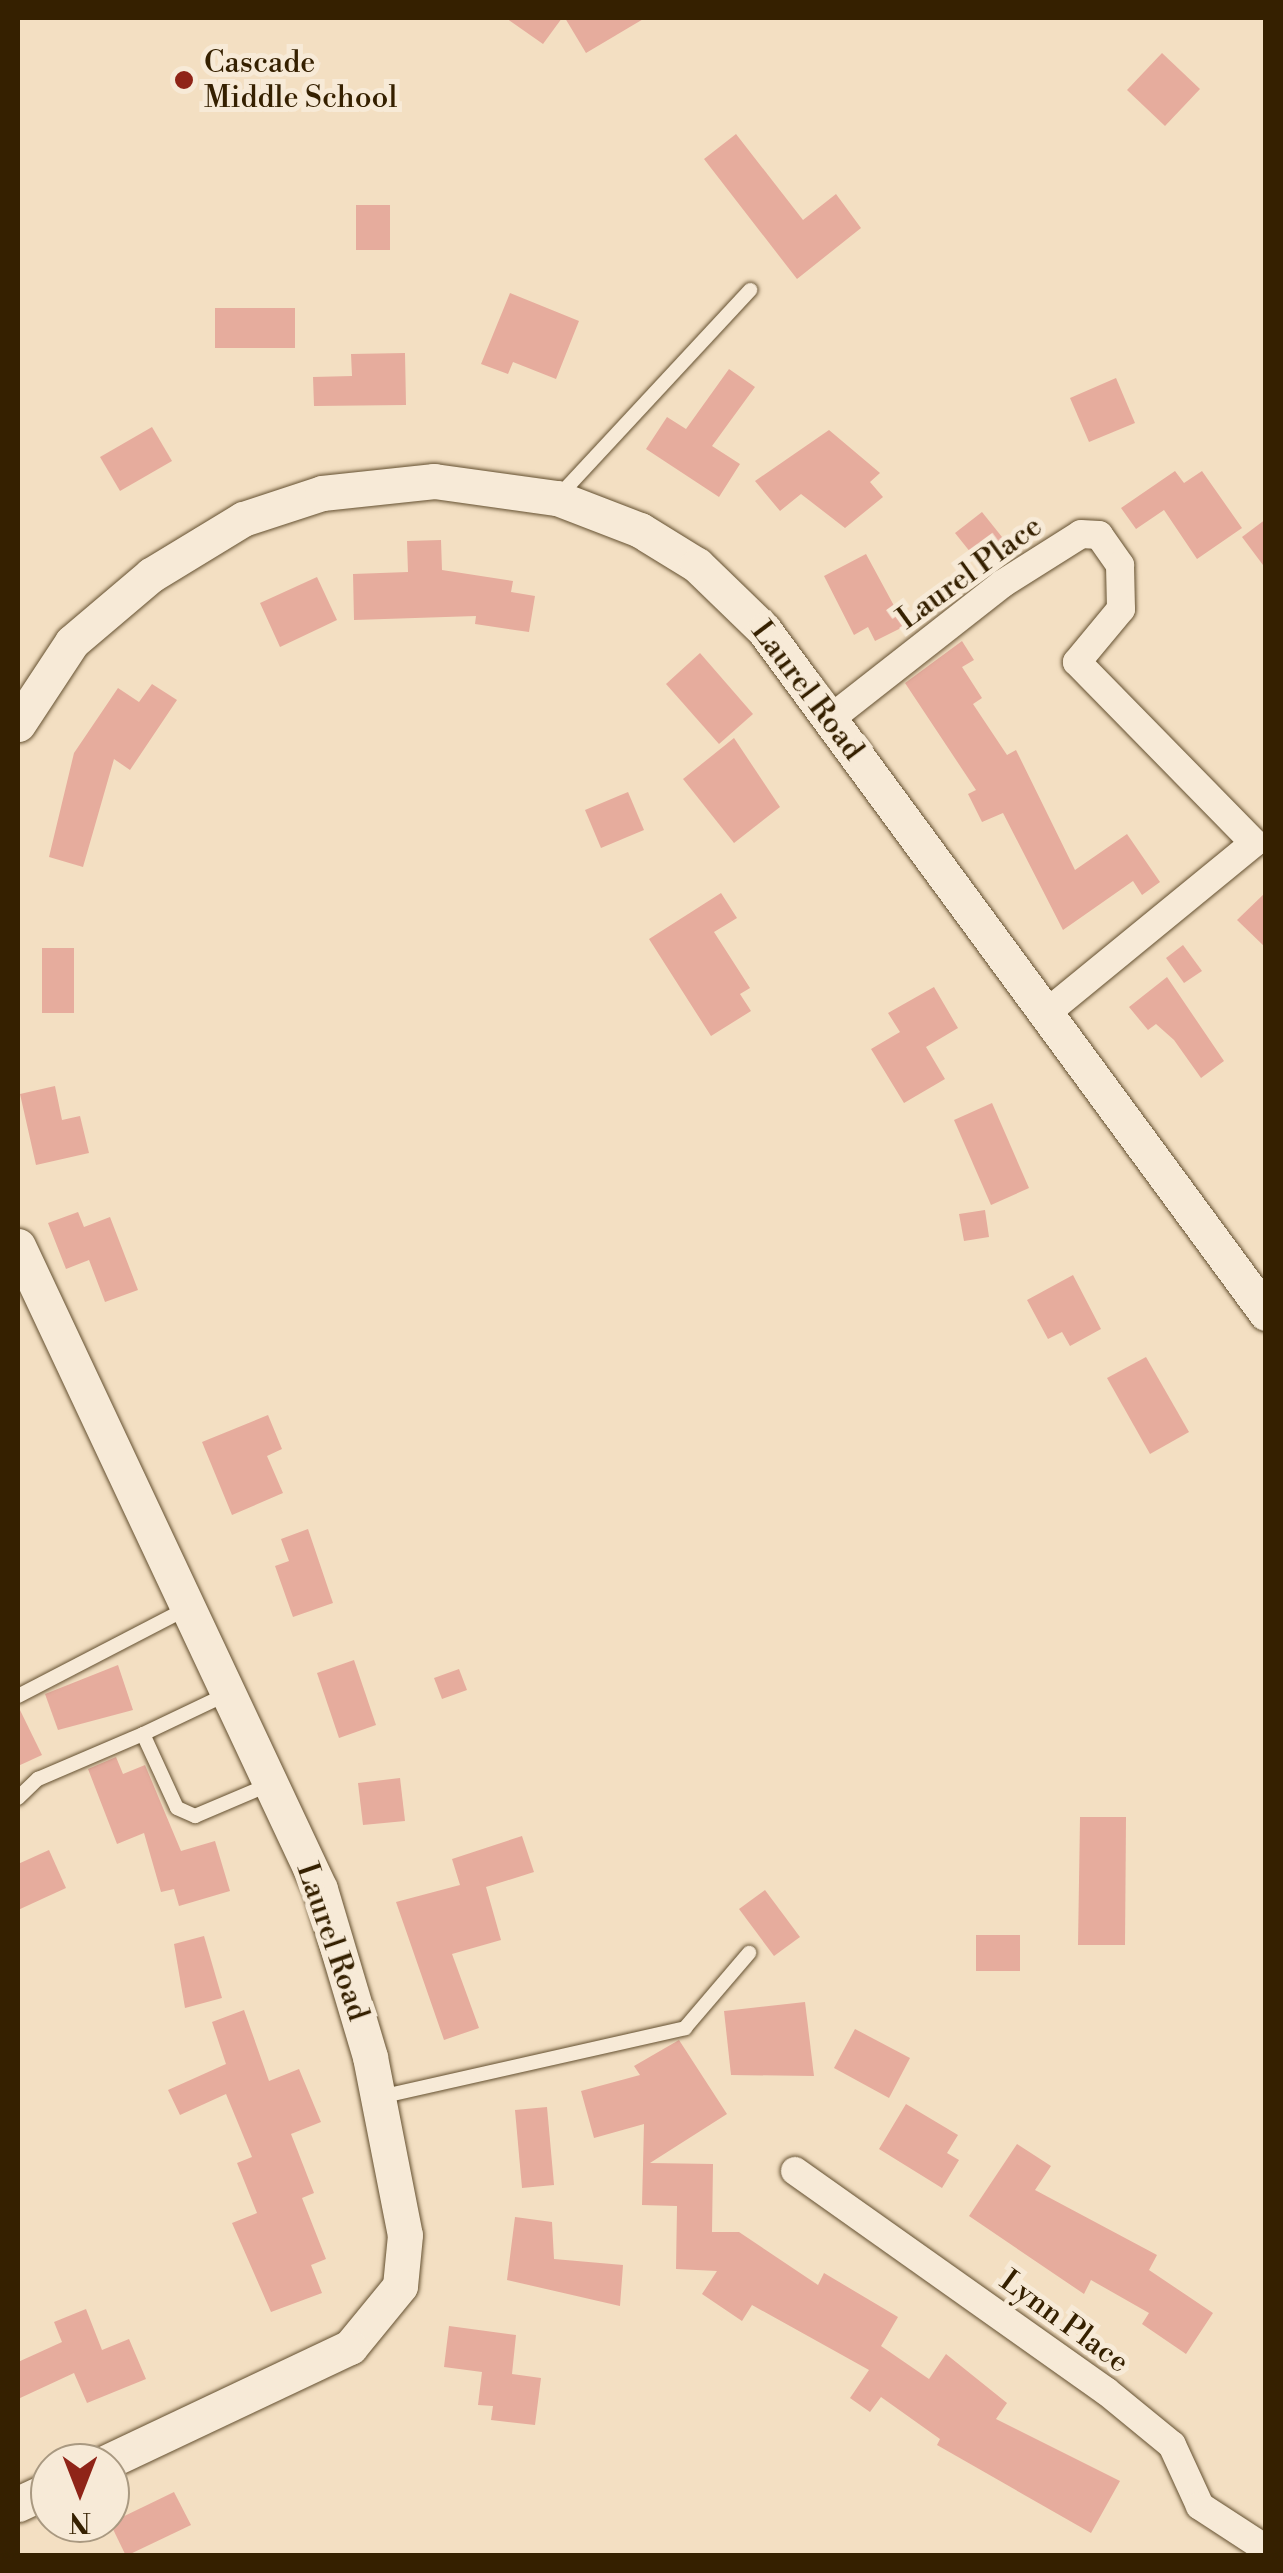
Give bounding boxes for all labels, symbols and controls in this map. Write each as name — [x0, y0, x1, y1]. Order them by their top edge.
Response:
place label: Cascade Middle School — [204, 45, 397, 116]
marker: Cascade Middle School — [173, 69, 195, 91]
street label: Laurel Place — [891, 508, 1049, 638]
street label: Laurel Road — [743, 614, 871, 768]
street label: Laurel Road — [288, 1858, 376, 2026]
street label: Lynn Place — [993, 2263, 1135, 2381]
north arrow — [30, 2443, 130, 2543]
text: N — [69, 2504, 91, 2539]

